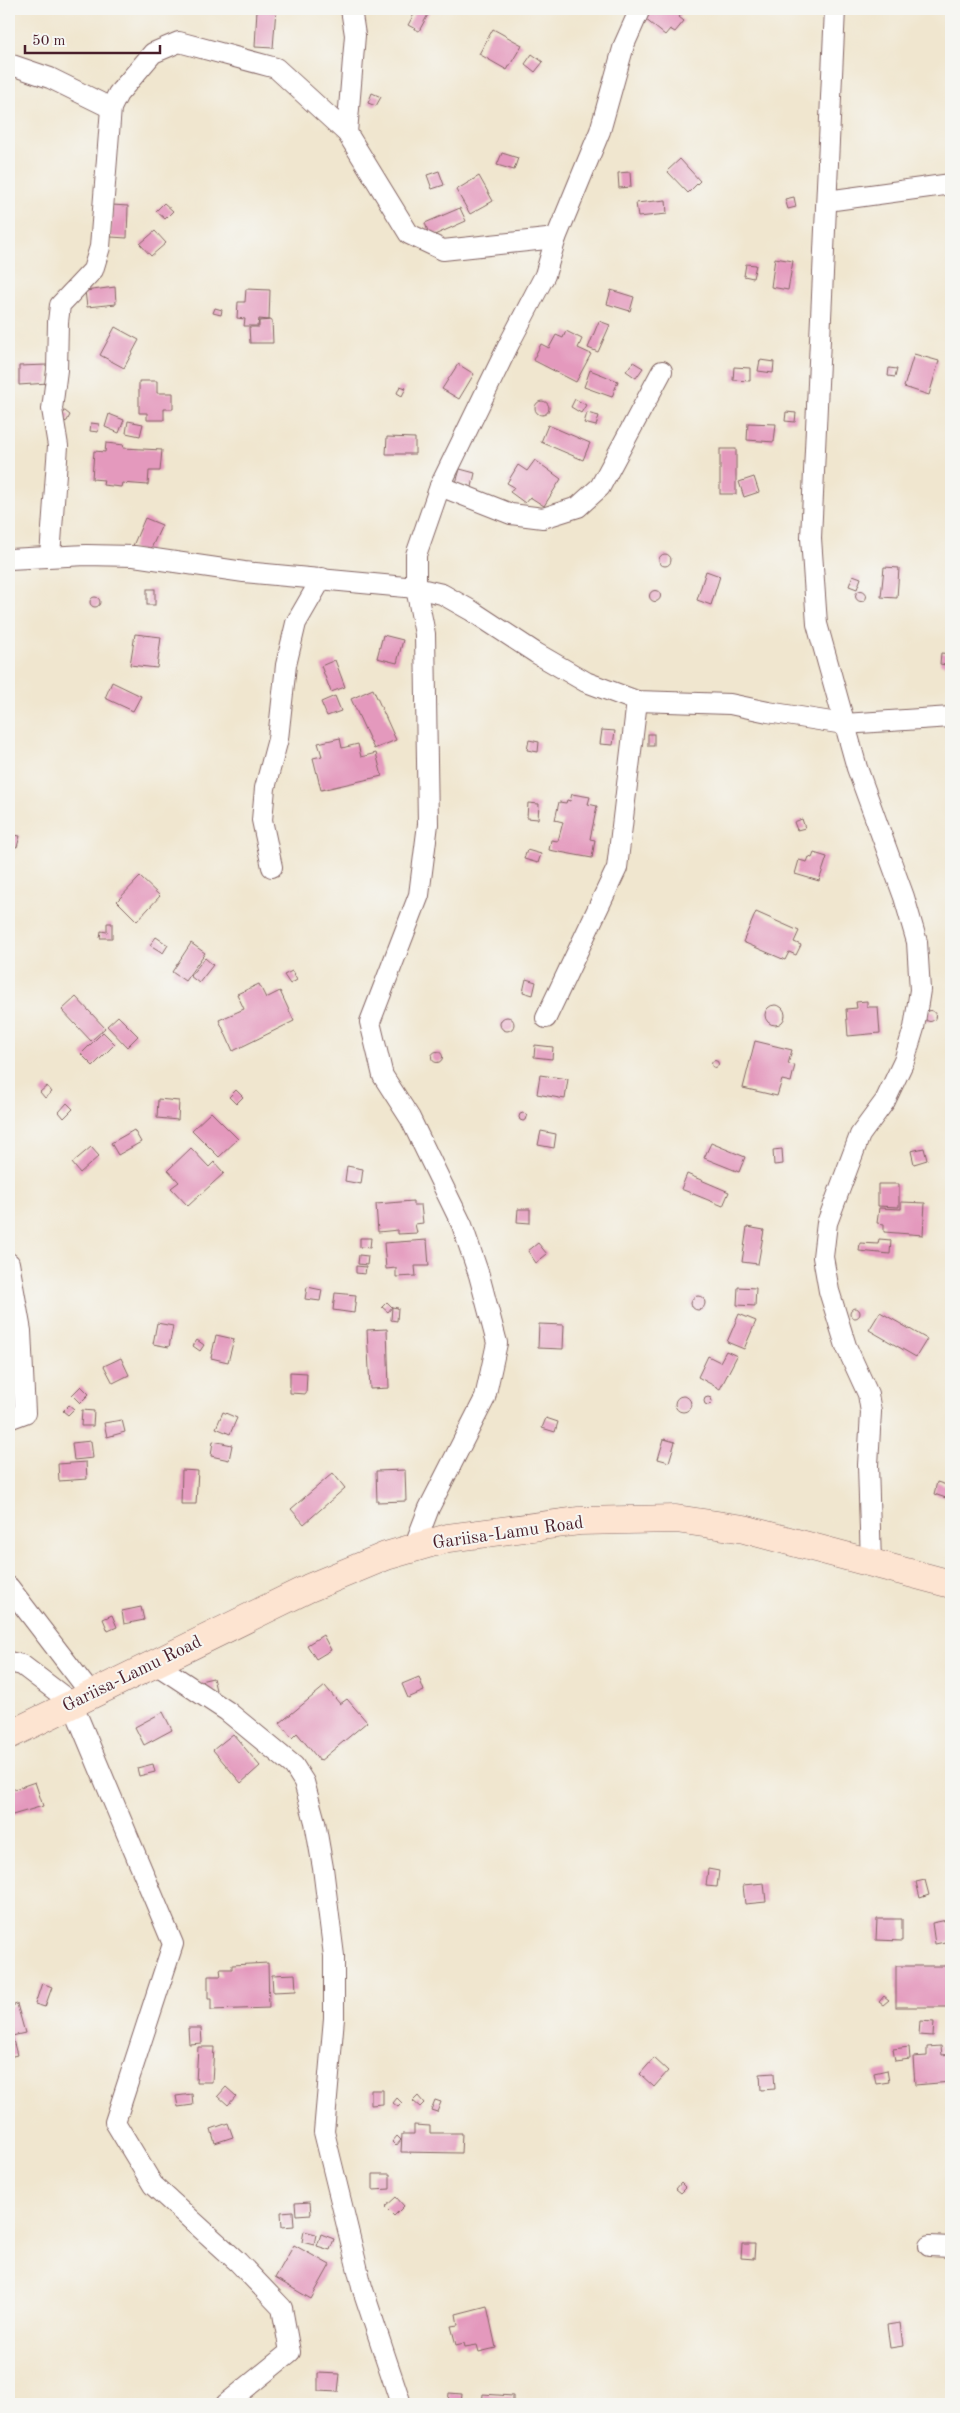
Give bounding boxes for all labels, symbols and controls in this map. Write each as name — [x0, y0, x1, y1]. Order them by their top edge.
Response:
scale bar — [25, 22, 160, 54]
text: 50 m — [32, 34, 66, 49]
street label: Gariisa-Lamu Road — [431, 1513, 585, 1553]
street label: Gariisa-Lamu Road — [60, 1633, 204, 1715]

